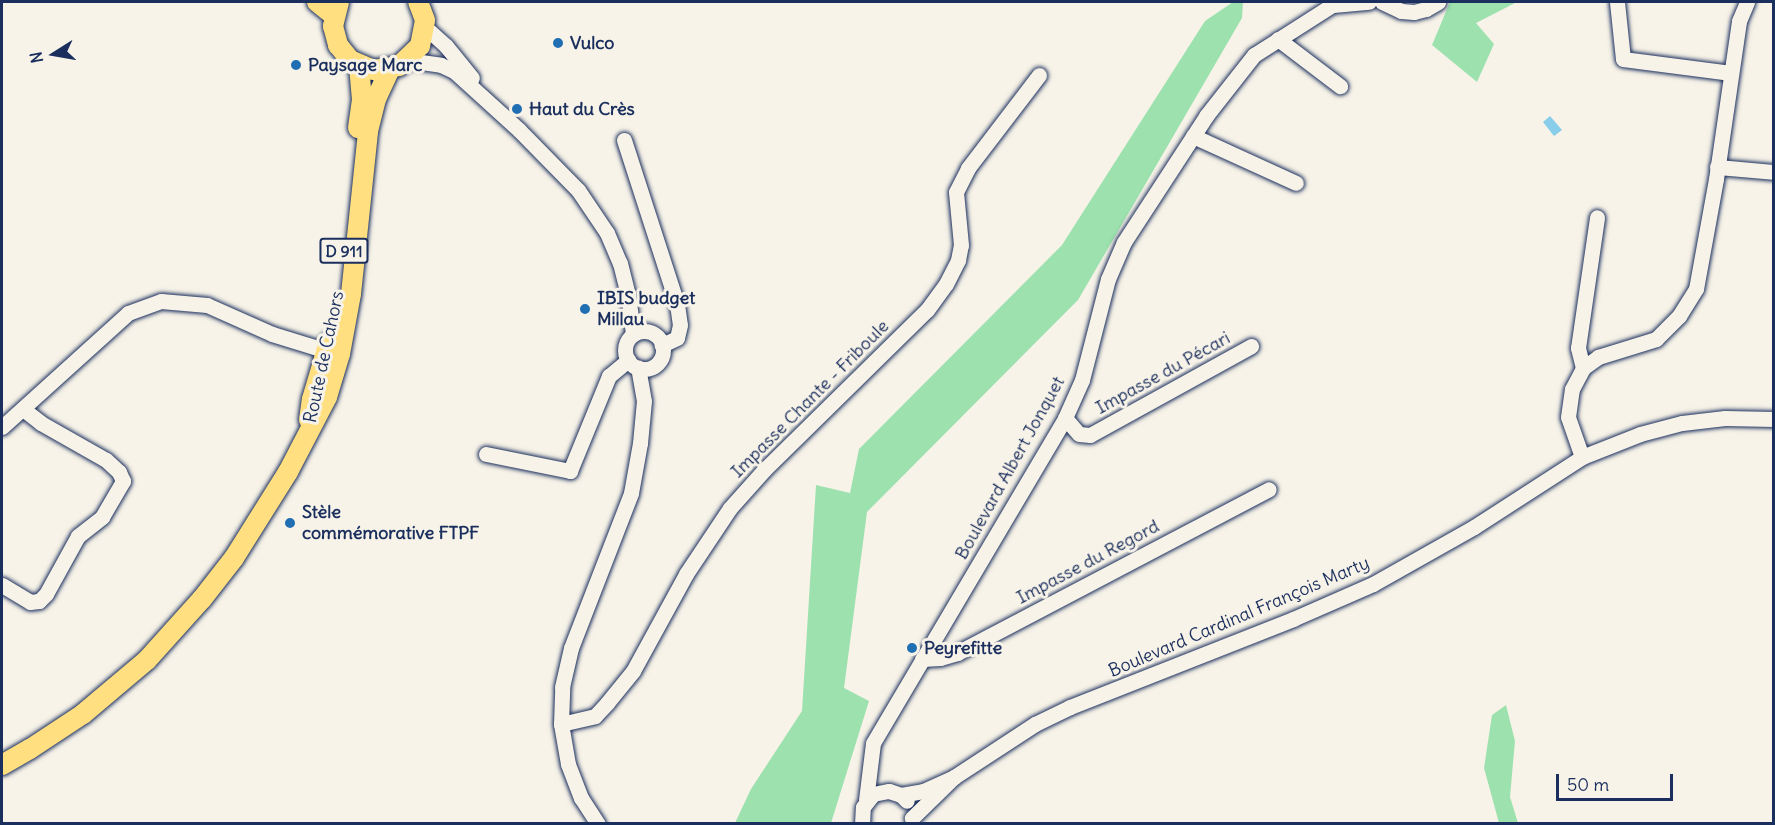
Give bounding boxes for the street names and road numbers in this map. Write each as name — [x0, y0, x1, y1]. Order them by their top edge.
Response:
road number: D 911 — [318, 238, 370, 264]
street label: Route de Cahors — [299, 289, 349, 425]
street label: Impasse Chante - Friboule — [727, 316, 893, 482]
street label: Impasse du Pécari — [1092, 327, 1234, 419]
street label: Boulevard Albert Jonquet — [951, 373, 1069, 563]
street label: Impasse du Regord — [1013, 515, 1163, 609]
street label: Boulevard Cardinal François Marty — [1105, 552, 1373, 682]

